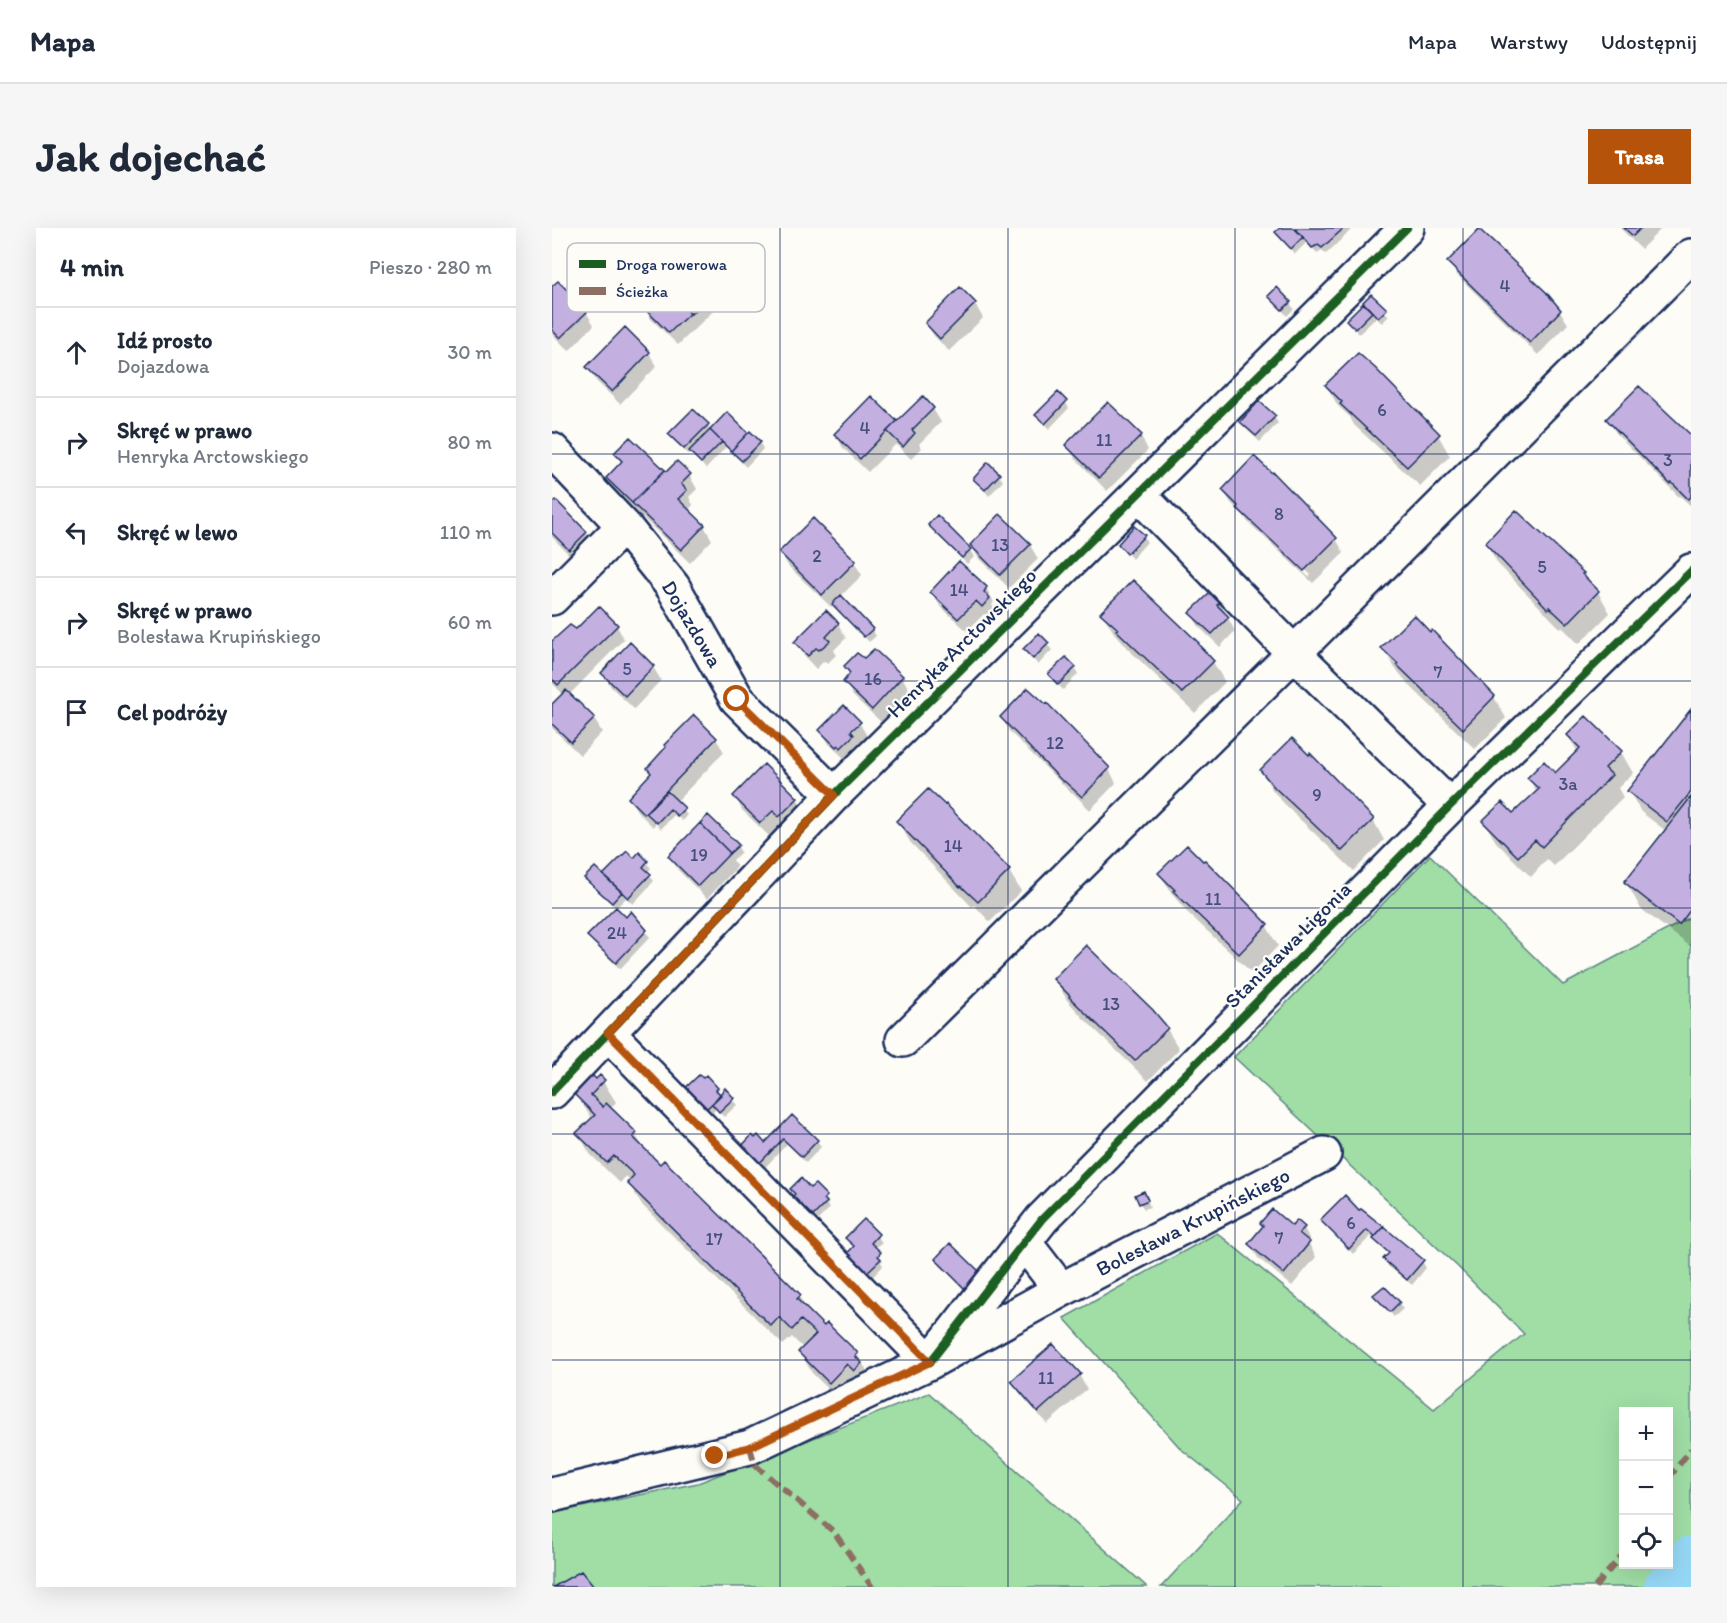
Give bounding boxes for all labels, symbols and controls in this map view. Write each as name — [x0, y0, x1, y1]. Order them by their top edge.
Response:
text: Mapa — [30, 24, 95, 58]
text: Mapa — [1408, 29, 1457, 54]
text: Warstwy — [1490, 29, 1568, 54]
text: Udostępnij — [1601, 29, 1697, 54]
button: Trasa — [1588, 129, 1691, 184]
text: Jak dojechać — [36, 131, 266, 182]
legend — [567, 243, 765, 312]
text: 4 min — [60, 251, 124, 283]
text: Pieszo · 280 m — [369, 255, 492, 279]
text: Droga rowerowa — [616, 255, 728, 274]
house number: 4 — [1500, 275, 1511, 297]
text: Ścieżka — [616, 282, 669, 301]
text: Idź prosto — [117, 327, 213, 354]
icon: ahead — [60, 336, 93, 369]
text: 30 m — [447, 340, 492, 364]
text: Dojazdowa — [117, 354, 209, 378]
house number: 6 — [1377, 399, 1387, 421]
text: Skręć w prawo — [117, 417, 252, 444]
house number: 4 — [860, 417, 871, 439]
icon: right — [60, 426, 93, 459]
house number: 11 — [1096, 429, 1112, 451]
text: 80 m — [447, 430, 492, 454]
text: Henryka Arctowskiego — [117, 444, 309, 468]
house number: 3 — [1663, 449, 1673, 471]
house number: 8 — [1274, 503, 1284, 525]
icon: left — [60, 516, 93, 549]
text: Skręć w lewo — [117, 519, 238, 546]
text: 110 m — [440, 520, 492, 544]
house number: 13 — [991, 534, 1009, 556]
house number: 2 — [812, 545, 822, 567]
house number: 5 — [1537, 556, 1547, 578]
street label: Henryka Arctowskiego — [882, 563, 1042, 723]
street label: Dojazdowa — [657, 576, 728, 672]
house number: 14 — [949, 579, 969, 601]
text: Skręć w prawo — [117, 597, 252, 624]
icon: right — [60, 606, 93, 639]
text: 60 m — [448, 610, 492, 634]
text: Bolesława Krupińskiego — [117, 624, 321, 648]
house number: 5 — [622, 658, 632, 680]
house number: 7 — [1434, 661, 1443, 683]
house number: 16 — [864, 668, 882, 690]
route start — [723, 685, 749, 711]
icon: arrive — [60, 696, 93, 729]
text: Cel podróży — [117, 699, 227, 726]
house number: 12 — [1046, 732, 1064, 754]
house number: 3a — [1558, 773, 1578, 795]
house number: 9 — [1312, 784, 1322, 806]
house number: 14 — [943, 835, 963, 857]
house number: 19 — [690, 844, 708, 866]
street label: Stanisława Ligonia — [1219, 876, 1356, 1013]
house number: 11 — [1205, 888, 1221, 910]
house number: 24 — [607, 922, 627, 944]
house number: 13 — [1102, 993, 1120, 1015]
street label: Bolesława Krupińskiego — [1092, 1162, 1294, 1281]
house number: 6 — [1346, 1212, 1356, 1234]
house number: 7 — [1275, 1227, 1284, 1249]
house number: 17 — [705, 1228, 723, 1250]
house number: 11 — [1038, 1367, 1054, 1389]
map controls — [1619, 1407, 1673, 1569]
button: + — [1619, 1407, 1673, 1461]
route end — [701, 1442, 727, 1468]
button: − — [1619, 1461, 1673, 1515]
button: locate — [1619, 1515, 1673, 1569]

